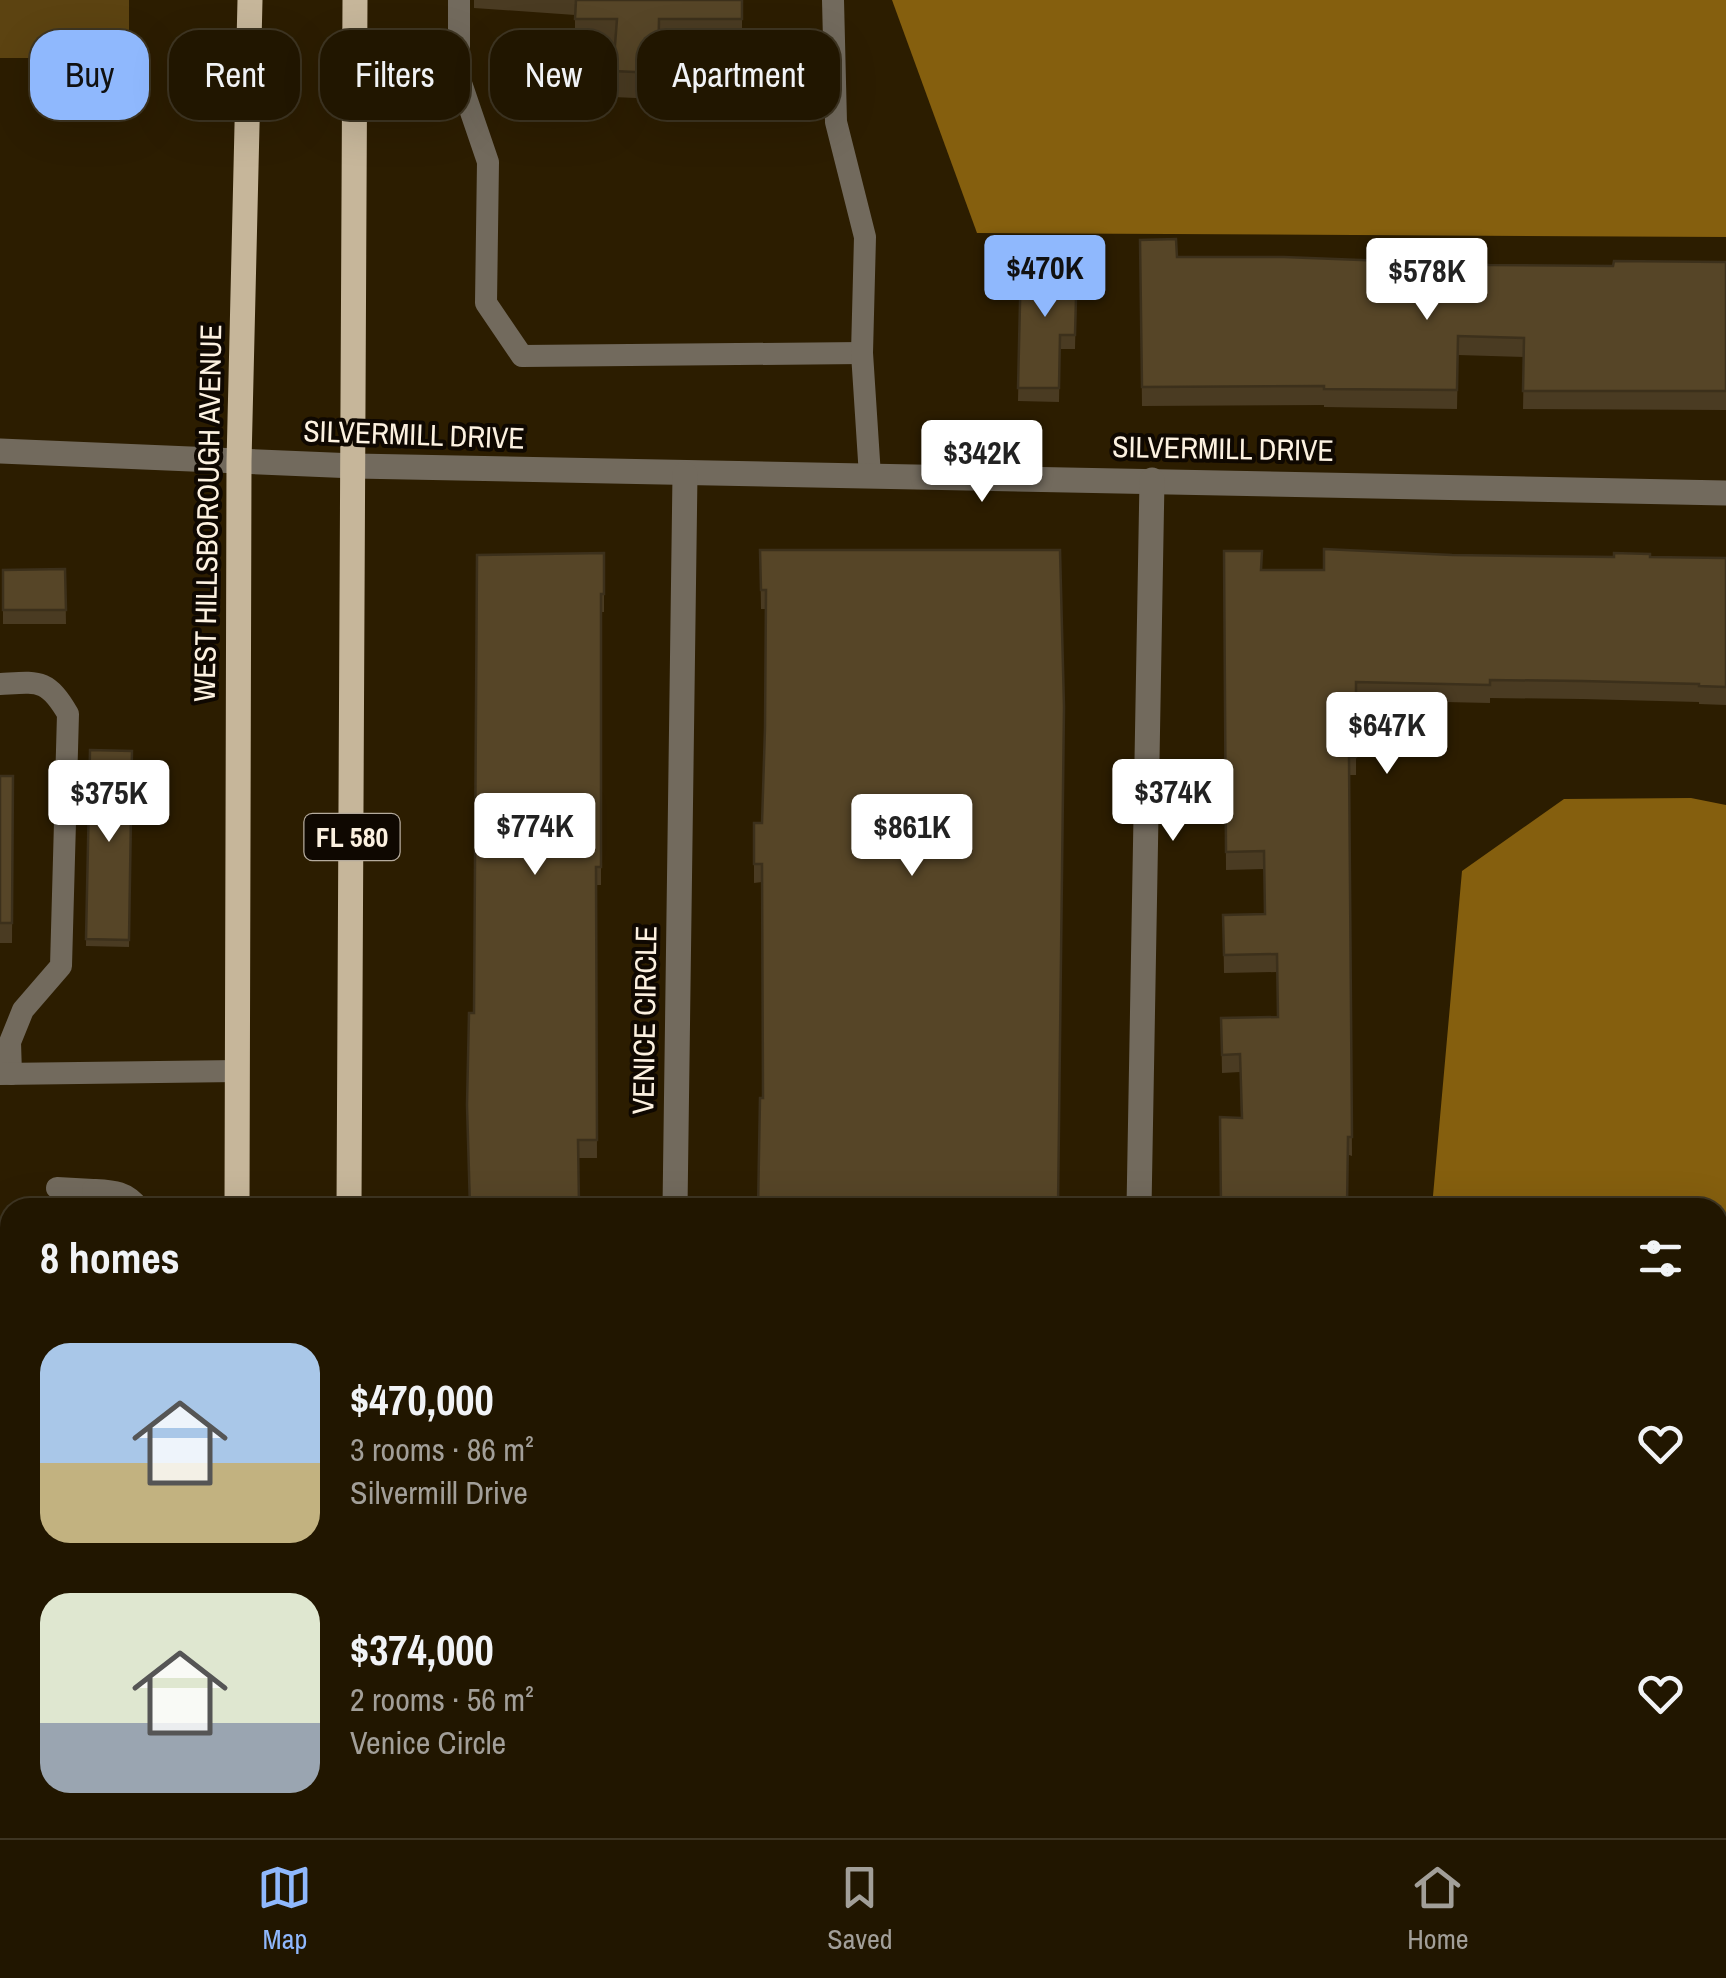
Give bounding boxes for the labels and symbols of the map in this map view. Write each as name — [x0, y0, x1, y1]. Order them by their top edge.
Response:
pin: $470K — [975, 235, 1115, 320]
pin: $578K — [1357, 238, 1497, 323]
street label: WEST HILLSBOROUGH AVENUE — [184, 324, 230, 702]
street label: SILVERMILL DRIVE — [303, 410, 525, 458]
pin: $342K — [912, 420, 1052, 505]
street label: SILVERMILL DRIVE — [1112, 426, 1334, 470]
pin: $647K — [1317, 692, 1457, 777]
pin: $374K — [1103, 759, 1243, 844]
pin: $375K — [39, 760, 179, 845]
pin: $774K — [465, 793, 605, 878]
pin: $861K — [842, 794, 982, 879]
road number: FL 580 — [304, 814, 400, 860]
street label: VENICE CIRCLE — [622, 925, 666, 1115]

